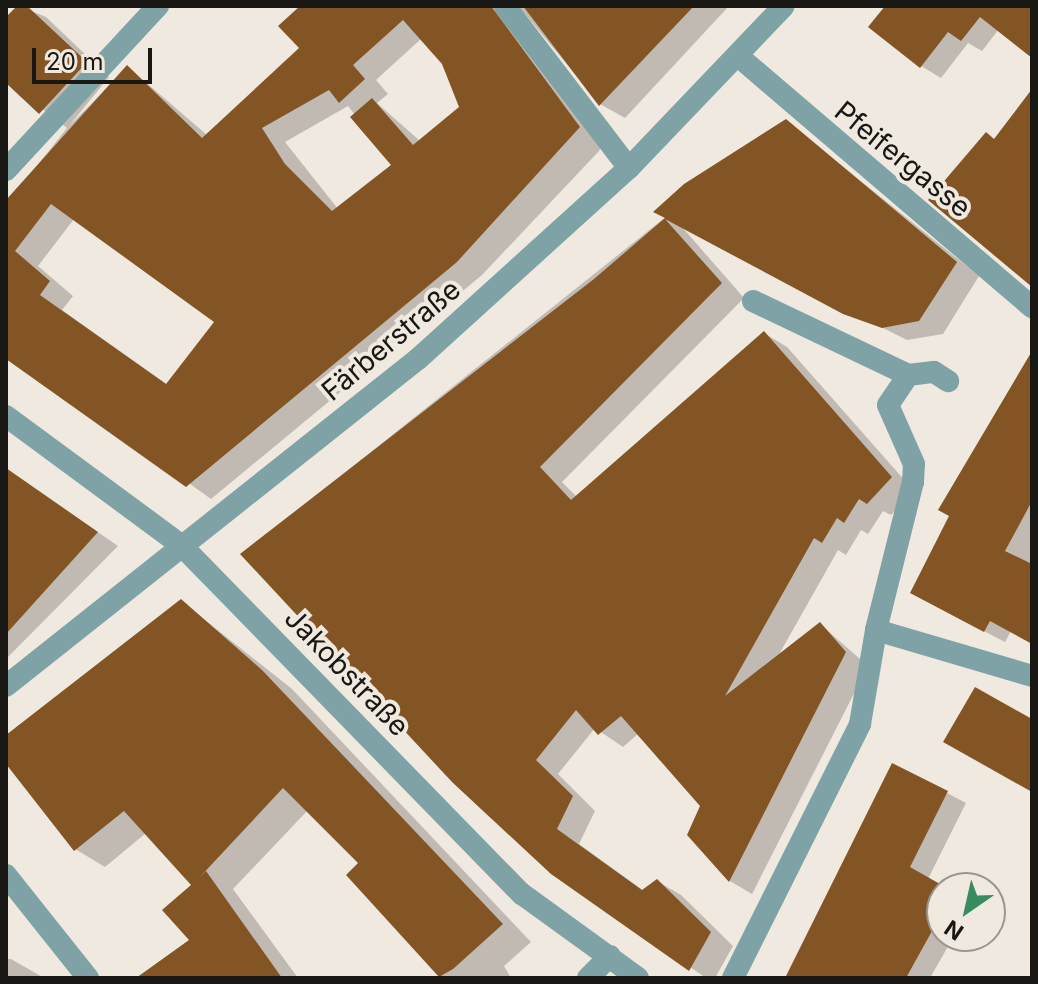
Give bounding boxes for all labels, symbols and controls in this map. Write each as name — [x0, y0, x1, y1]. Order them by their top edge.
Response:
scale bar — [36, 32, 156, 82]
text: 20 m — [46, 47, 104, 76]
street label: Pfeifergasse — [828, 94, 978, 224]
street label: Färberstraße — [315, 272, 467, 408]
street label: Jakobstraße — [278, 601, 416, 743]
north arrow — [926, 872, 1006, 952]
text: N — [939, 915, 968, 946]

